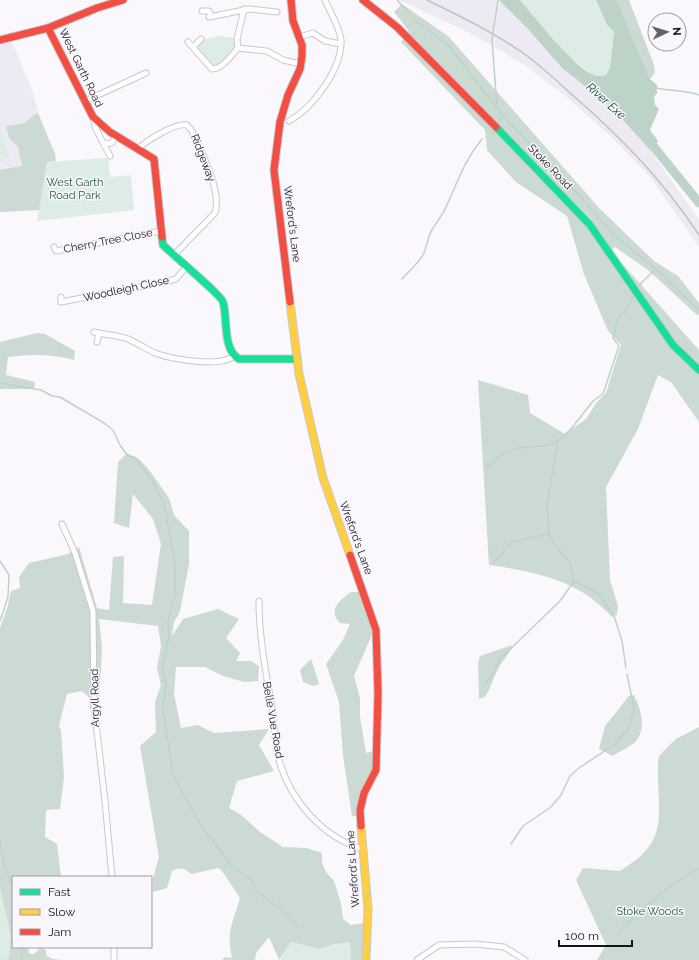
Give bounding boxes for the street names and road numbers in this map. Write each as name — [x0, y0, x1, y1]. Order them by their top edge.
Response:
street label: West Garth Road — [56, 26, 106, 110]
street label: Ridgeway — [188, 132, 218, 184]
street label: Stoke Road — [525, 142, 575, 192]
street label: Wreford's Lane — [281, 185, 303, 264]
street label: Cherry Tree Close — [62, 226, 154, 256]
street label: Woodleigh Close — [82, 273, 171, 304]
street label: Wreford's Lane — [337, 500, 375, 577]
street label: Argyll Road — [88, 668, 102, 727]
street label: Belle Vue Road — [260, 681, 286, 760]
street label: Wreford's Lane — [344, 830, 362, 908]

